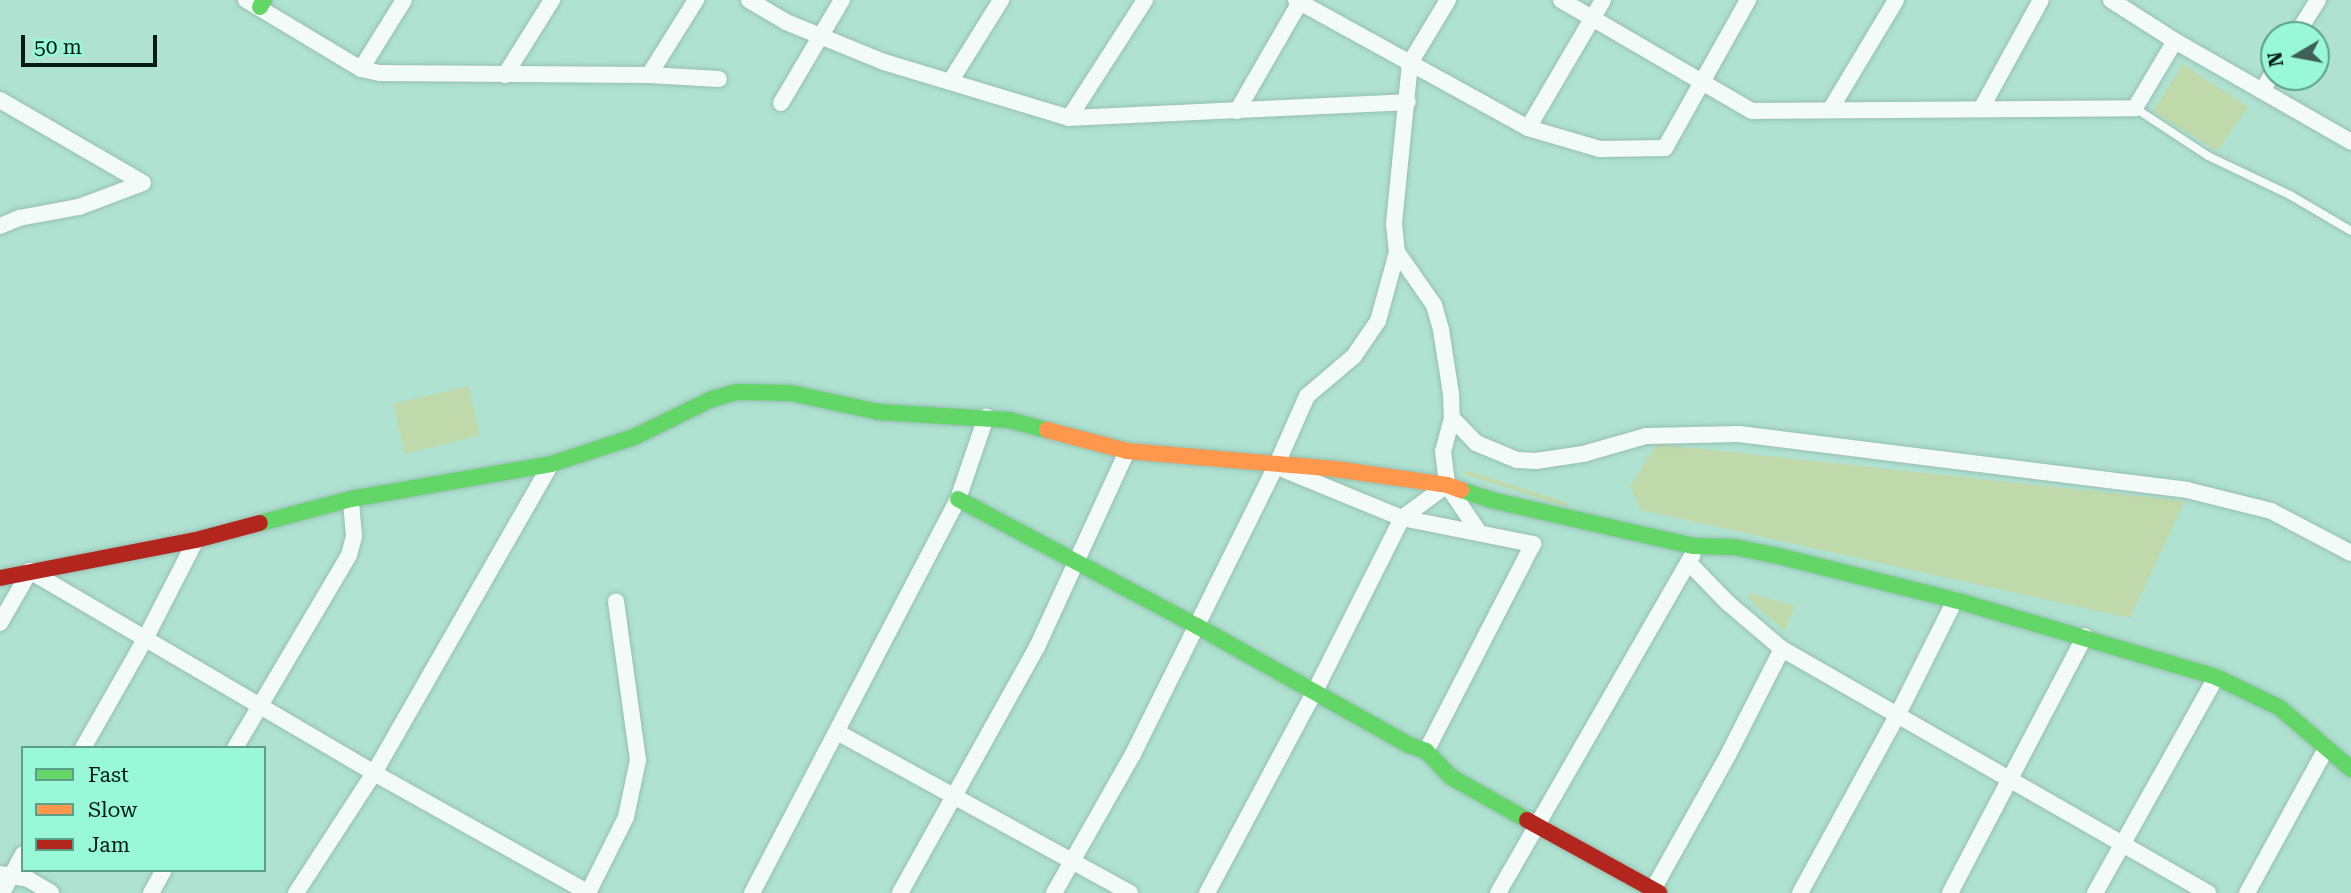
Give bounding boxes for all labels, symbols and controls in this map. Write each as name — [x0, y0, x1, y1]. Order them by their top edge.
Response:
scale bar — [24, 21, 161, 65]
north arrow — [2260, 21, 2330, 91]
text: 50 m — [34, 35, 82, 59]
text: N — [2263, 50, 2288, 69]
legend — [21, 746, 266, 872]
text: Fast — [88, 763, 129, 787]
text: Slow — [88, 798, 137, 822]
text: Jam — [88, 833, 130, 857]

